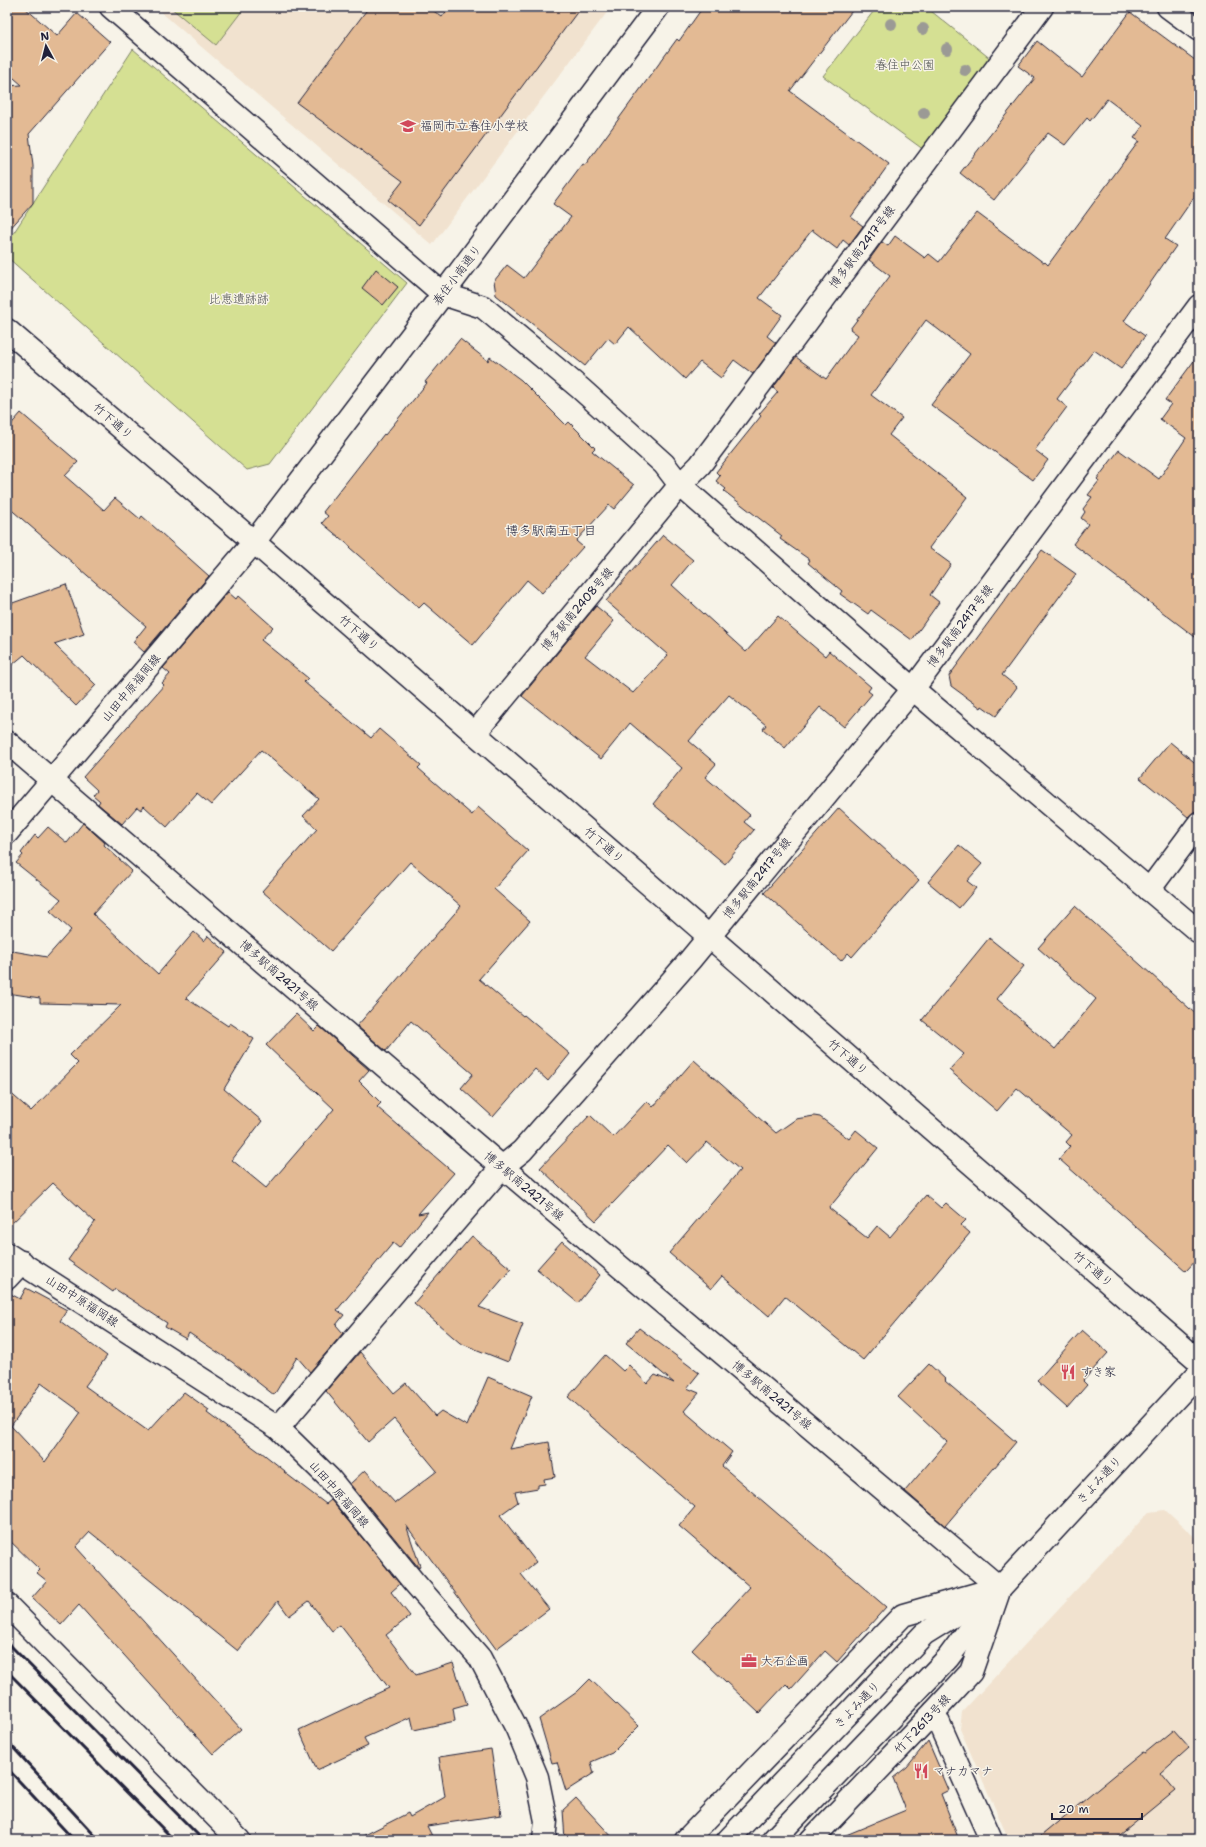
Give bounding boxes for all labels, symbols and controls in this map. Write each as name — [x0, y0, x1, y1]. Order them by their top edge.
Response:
north arrow — [26, 26, 66, 66]
text: N — [40, 29, 50, 45]
park label: 春住中公園 — [875, 57, 935, 73]
school or university icon: 福岡市立春住小学校 — [399, 117, 417, 135]
place label: 福岡市立春住小学校 — [420, 118, 528, 134]
street label: 博多駅南2417号線 — [825, 202, 899, 292]
street label: 春住小南通り — [429, 241, 485, 309]
park label: 比恵遺跡跡 — [209, 291, 269, 307]
street label: 竹下通り — [90, 399, 136, 443]
district label: 博多駅南五丁目 — [505, 522, 597, 539]
street label: 博多駅南2408号線 — [537, 564, 617, 654]
street label: 博多駅南2417号線 — [923, 581, 997, 671]
street label: 竹下通り — [336, 611, 382, 655]
street label: 山田中原福岡線 — [98, 651, 164, 725]
street label: 竹下通り — [581, 823, 627, 867]
street label: 博多駅南2417号線 — [719, 834, 795, 922]
street label: 博多駅南2421号線 — [236, 936, 322, 1014]
street label: 竹下通り — [825, 1035, 871, 1079]
street label: 博多駅南2421号線 — [481, 1148, 567, 1224]
street label: 竹下通り — [1070, 1247, 1116, 1291]
street label: 山田中原福岡線 — [42, 1271, 122, 1331]
street label: 博多駅南2421号線 — [729, 1357, 815, 1433]
restaurant icon: すき家 — [1059, 1363, 1077, 1381]
place label: すき家 — [1080, 1364, 1116, 1380]
street label: きよみ通り — [1073, 1453, 1125, 1507]
street label: 山田中原福岡線 — [305, 1457, 373, 1531]
office icon: 大石企画 — [740, 1652, 758, 1670]
place label: 大石企画 — [761, 1653, 809, 1669]
street label: きよみ通り — [830, 1678, 884, 1732]
street label: 竹下2613号線 — [890, 1691, 954, 1757]
restaurant icon: マナカマナ — [912, 1762, 930, 1780]
place label: マナカマナ — [933, 1763, 993, 1779]
scale bar — [1052, 1795, 1142, 1821]
text: 20 m — [1058, 1801, 1089, 1817]

